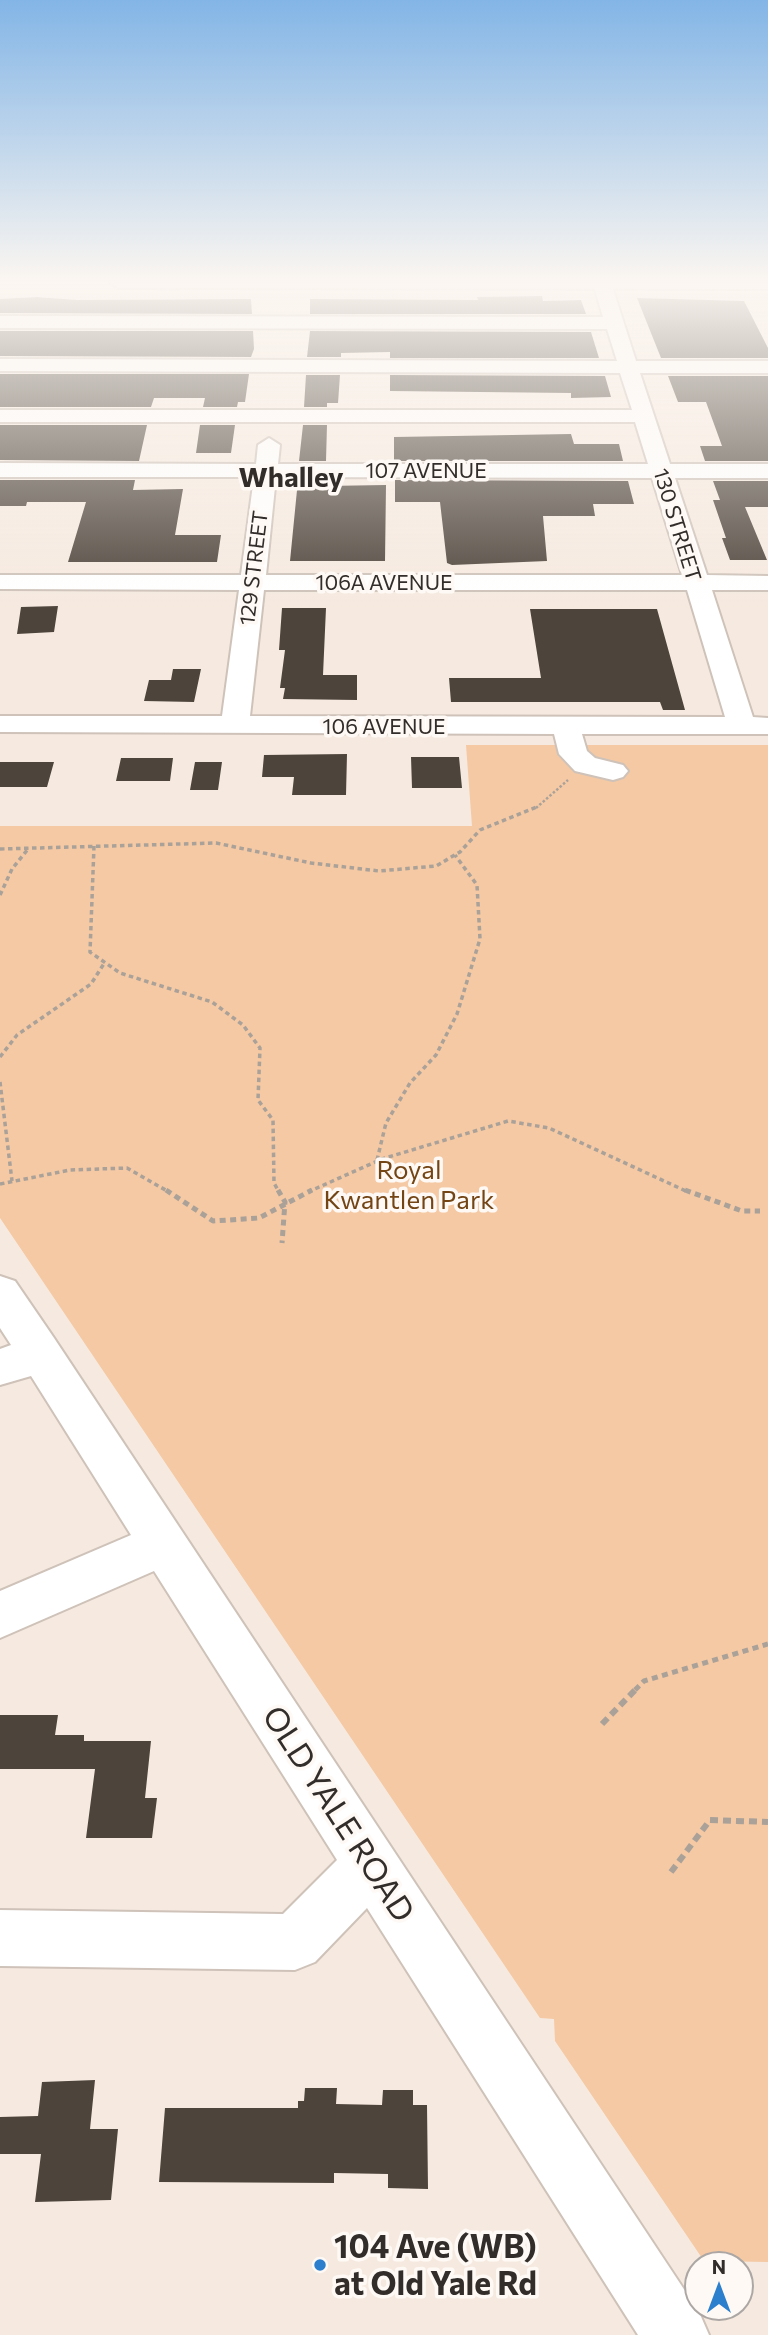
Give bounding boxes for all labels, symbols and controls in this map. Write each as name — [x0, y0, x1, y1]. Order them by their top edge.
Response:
street label: 107 AVENUE — [365, 458, 487, 484]
district label: Whalley — [238, 461, 344, 495]
street label: 130 STREET — [648, 466, 706, 584]
street label: 129 STREET — [234, 509, 274, 627]
street label: 106A AVENUE — [316, 570, 452, 596]
street label: 106 AVENUE — [323, 714, 445, 740]
park label: Royal Kwantlen Park — [324, 1154, 494, 1216]
street label: OLD YALE ROAD — [254, 1699, 422, 1929]
place label: 104 Ave (WB) at Old Yale Rd — [334, 2228, 537, 2303]
north arrow — [684, 2251, 754, 2321]
text: N — [712, 2255, 726, 2278]
marker: 104 Ave (WB) at Old Yale Rd — [312, 2257, 328, 2273]

